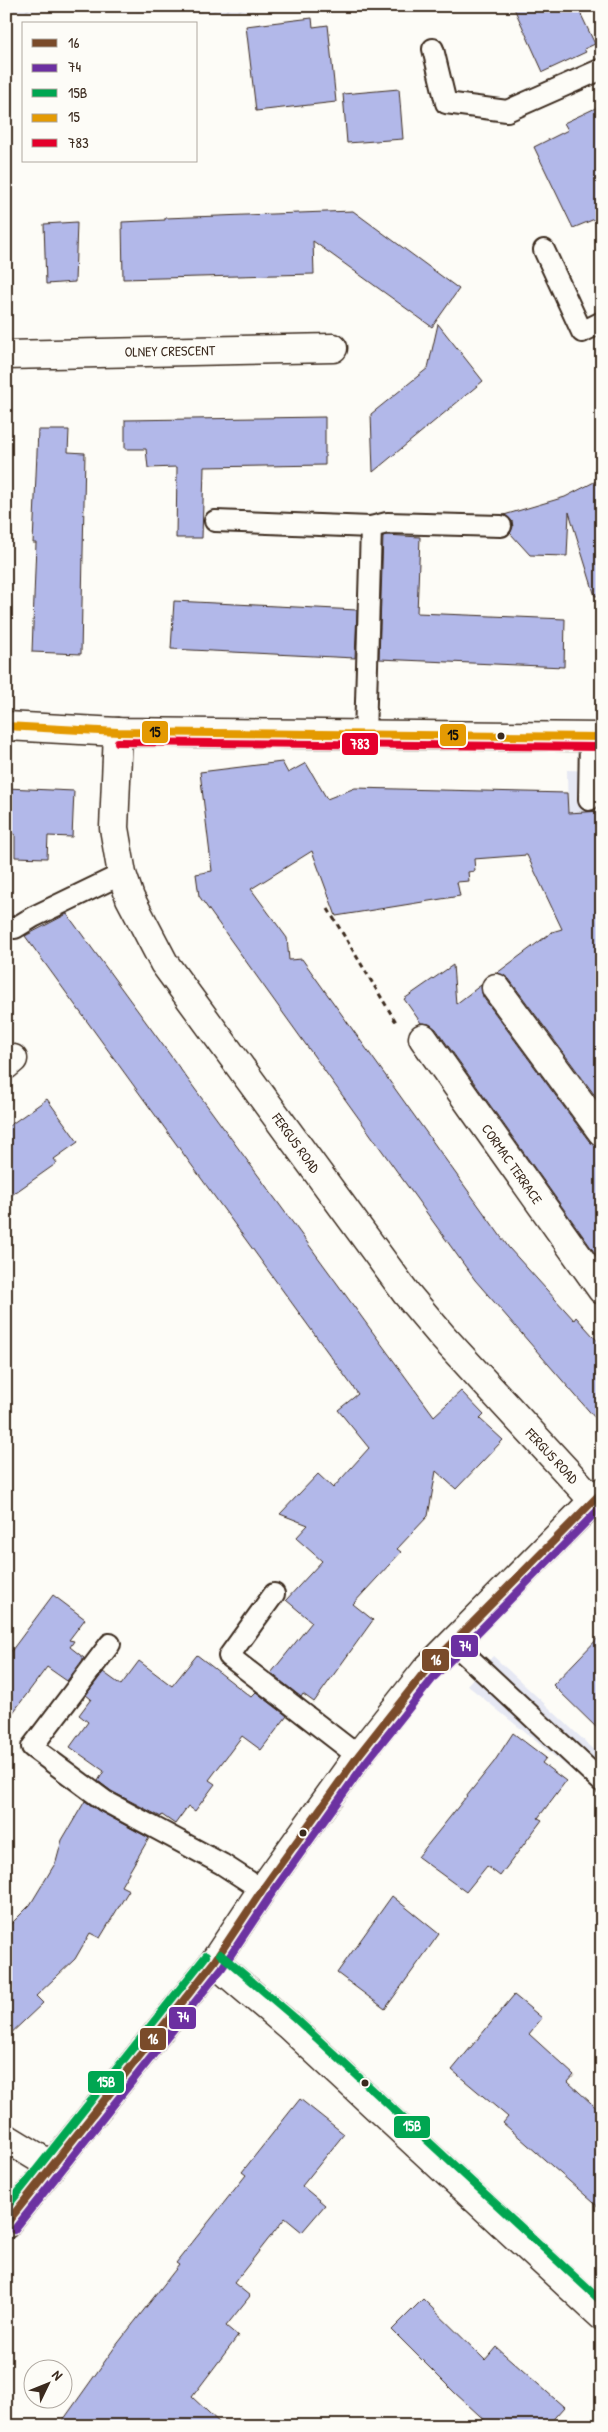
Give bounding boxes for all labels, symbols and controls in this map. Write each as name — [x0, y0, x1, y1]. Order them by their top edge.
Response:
legend — [22, 22, 198, 162]
text: 16 — [68, 32, 79, 53]
text: 74 — [68, 56, 81, 77]
text: 15B — [68, 82, 87, 103]
text: 15 — [68, 106, 80, 127]
text: 783 — [68, 132, 89, 153]
street label: OLNEY CRESCENT — [125, 340, 216, 361]
line badge: 15 — [141, 720, 169, 744]
text: 15 — [149, 722, 161, 741]
line badge: 15 — [439, 723, 467, 747]
text: 15 — [447, 725, 459, 744]
unlabelled marker — [496, 731, 506, 741]
line badge: 783 — [341, 732, 379, 756]
text: 783 — [349, 734, 370, 753]
street label: FERGUS ROAD — [268, 1108, 325, 1177]
street label: CORMAC TERRACE — [478, 1120, 547, 1208]
street label: FERGUS ROAD — [521, 1423, 583, 1488]
line badge: 74 — [450, 1634, 479, 1658]
text: 74 — [458, 1636, 472, 1655]
line badge: 16 — [421, 1648, 450, 1672]
text: 16 — [431, 1650, 442, 1669]
unlabelled marker — [298, 1828, 308, 1838]
line badge: 74 — [168, 2006, 197, 2030]
text: 74 — [176, 2007, 190, 2026]
line badge: 16 — [139, 2027, 167, 2051]
text: 16 — [148, 2029, 159, 2048]
line badge: 15B — [87, 2070, 125, 2094]
text: 15B — [97, 2072, 115, 2091]
unlabelled marker — [360, 2078, 370, 2088]
line badge: 15B — [393, 2115, 431, 2139]
text: 15B — [403, 2116, 421, 2135]
north arrow — [22, 2360, 72, 2410]
text: N — [48, 2366, 68, 2384]

